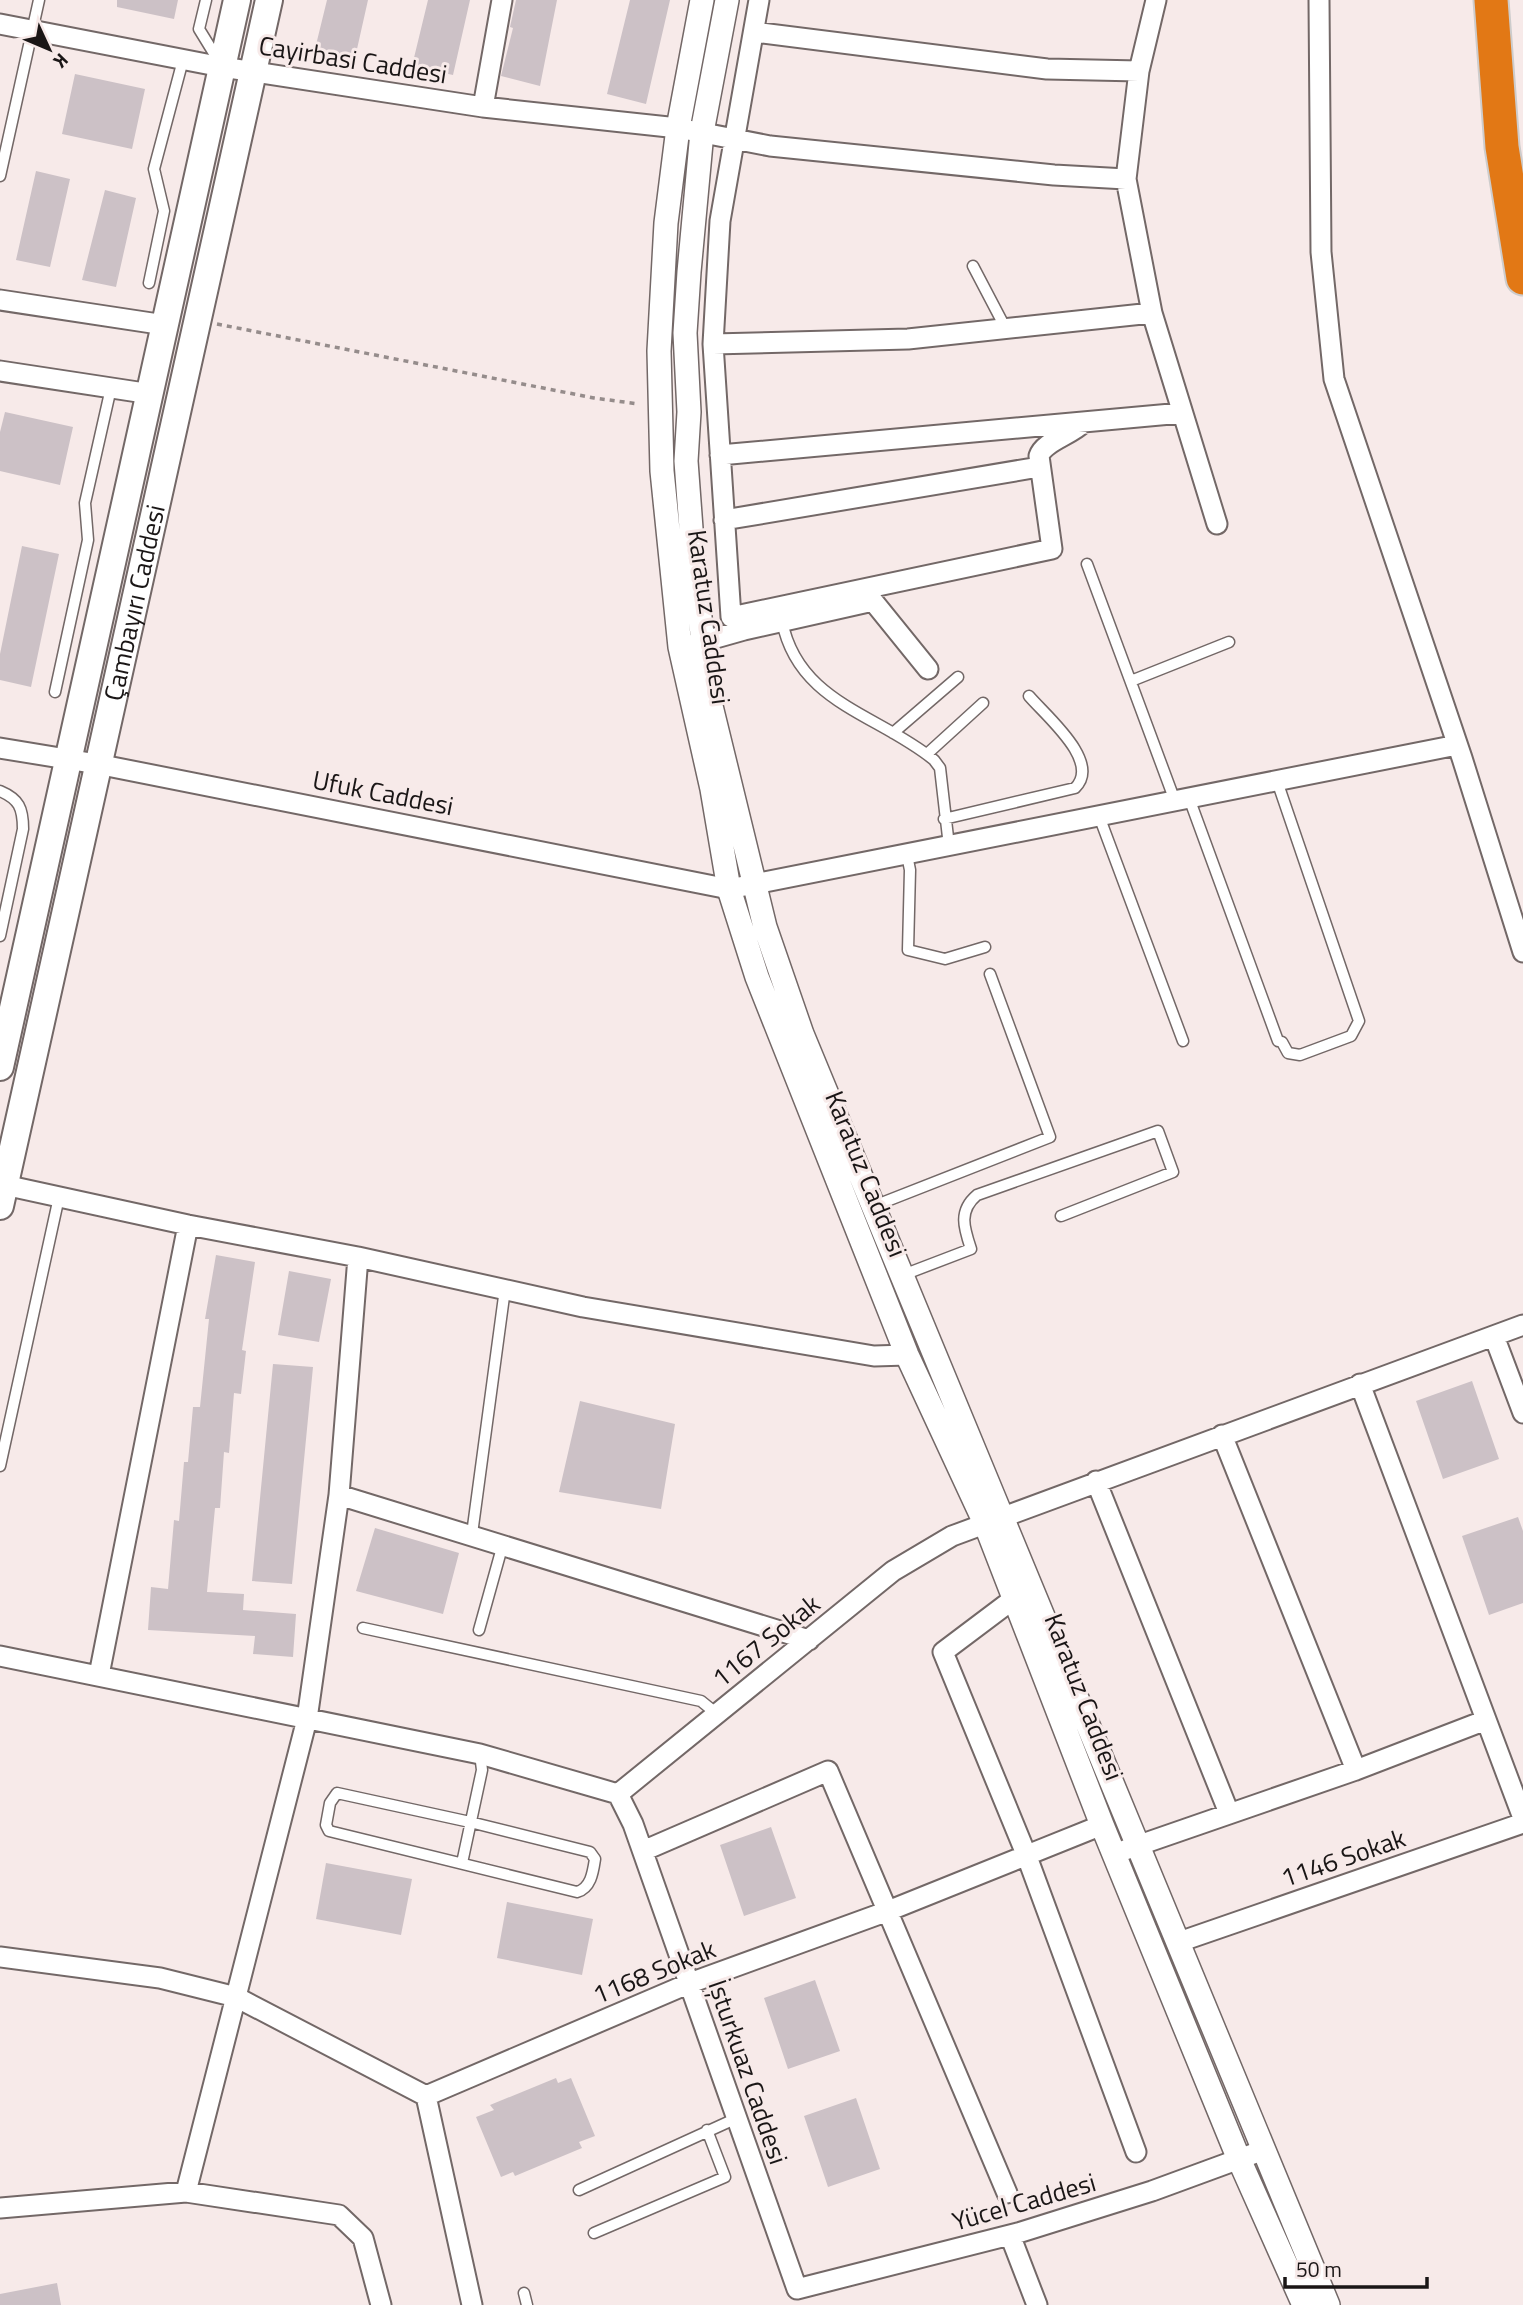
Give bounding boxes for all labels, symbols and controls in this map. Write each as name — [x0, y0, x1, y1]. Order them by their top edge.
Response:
north arrow — [14, 14, 84, 84]
street label: Cayirbasi Caddesi — [256, 25, 450, 94]
text: K — [47, 47, 76, 75]
street label: Çambayırı Caddesi — [93, 501, 175, 705]
street label: Karatuz Caddesi — [678, 527, 741, 707]
street label: Ufuk Caddesi — [309, 760, 457, 825]
street label: Karatuz Caddesi — [815, 1085, 917, 1263]
street label: 1167 Sokak — [703, 1585, 828, 1697]
street label: Karatuz Caddesi — [1035, 1608, 1134, 1786]
street label: 1146 Sokak — [1275, 1818, 1410, 1897]
street label: 1168 Sokak — [586, 1929, 721, 2014]
street label: İşturkuaz Caddesi — [699, 1974, 798, 2169]
street label: Yücel Caddesi — [947, 2162, 1100, 2241]
scale bar — [1285, 2246, 1427, 2290]
text: 50 m — [1296, 2253, 1342, 2285]

